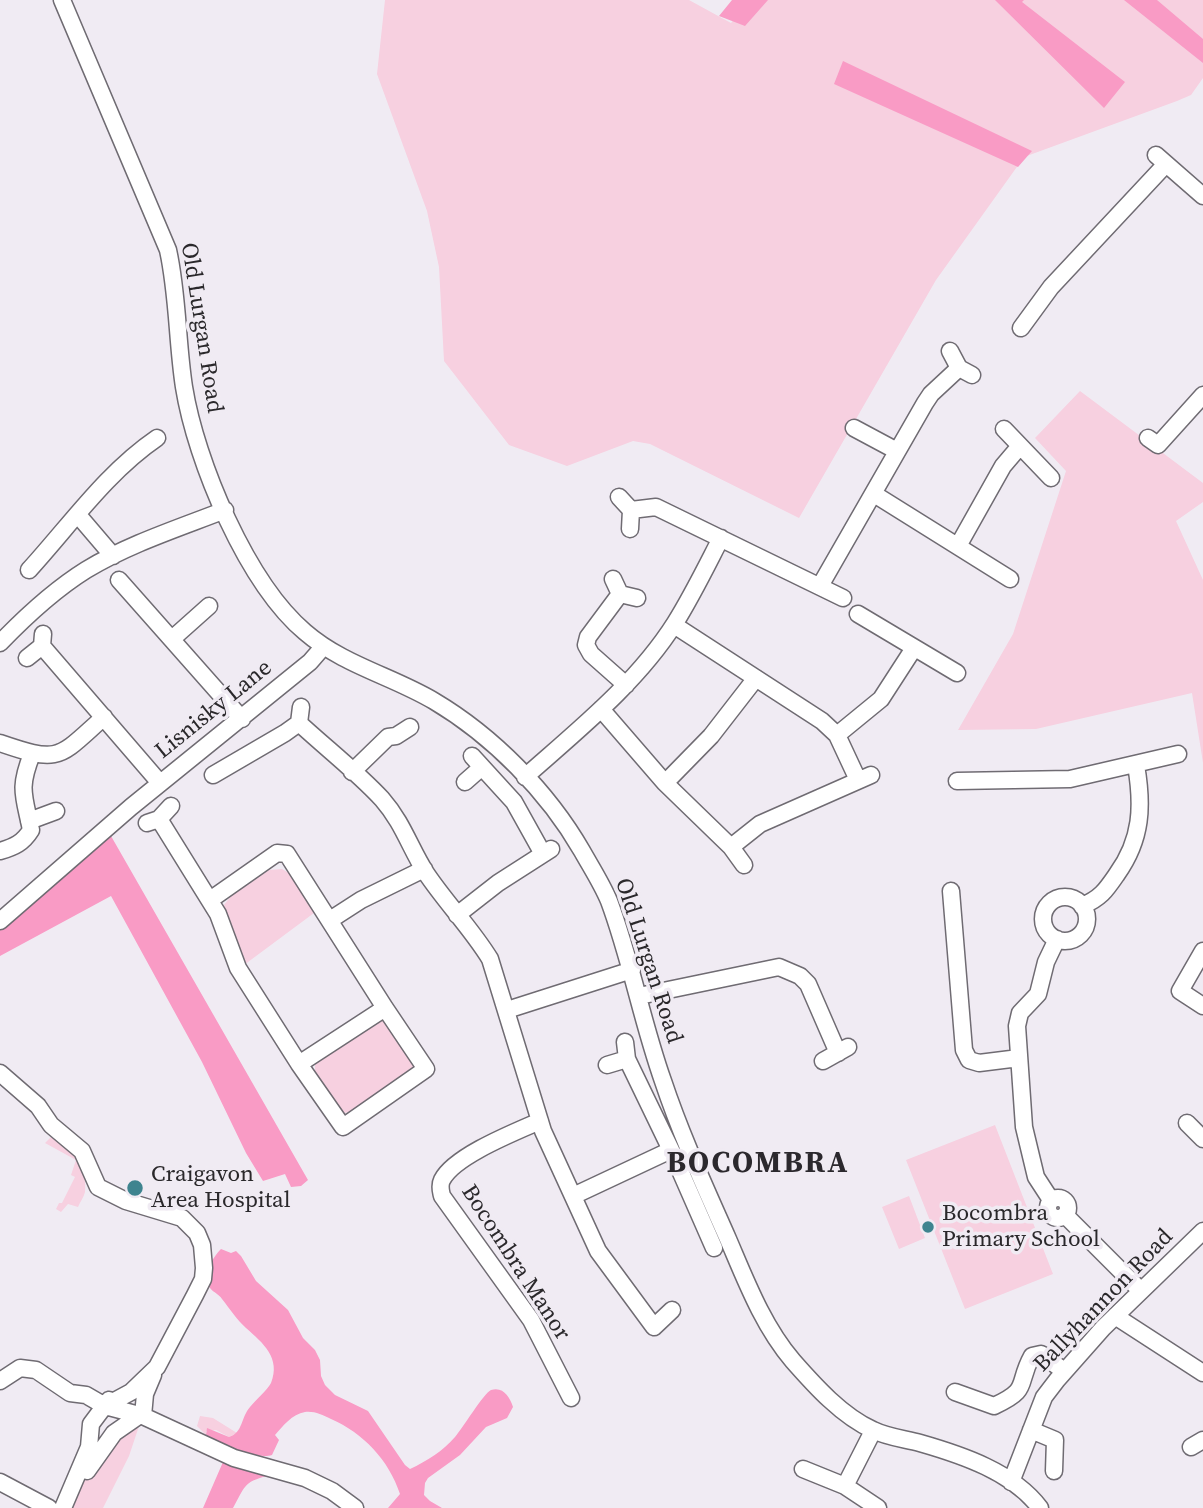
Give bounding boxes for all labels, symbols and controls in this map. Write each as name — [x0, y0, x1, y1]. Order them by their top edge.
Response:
street label: Old Lurgan Road — [174, 241, 228, 415]
street label: Lisnisky Lane — [150, 655, 278, 765]
street label: Old Lurgan Road — [608, 875, 688, 1047]
district label: BOCOMBRA — [668, 1146, 848, 1182]
place label: Craigavon Area Hospital — [151, 1161, 291, 1215]
marker: Craigavon Area Hospital — [125, 1178, 145, 1198]
street label: Bocombra Manor — [455, 1180, 575, 1346]
place label: Bocombra Primary School — [942, 1200, 1100, 1254]
marker: Bocombra Primary School — [920, 1219, 936, 1235]
street label: Ballyhannon Road — [1029, 1224, 1179, 1378]

